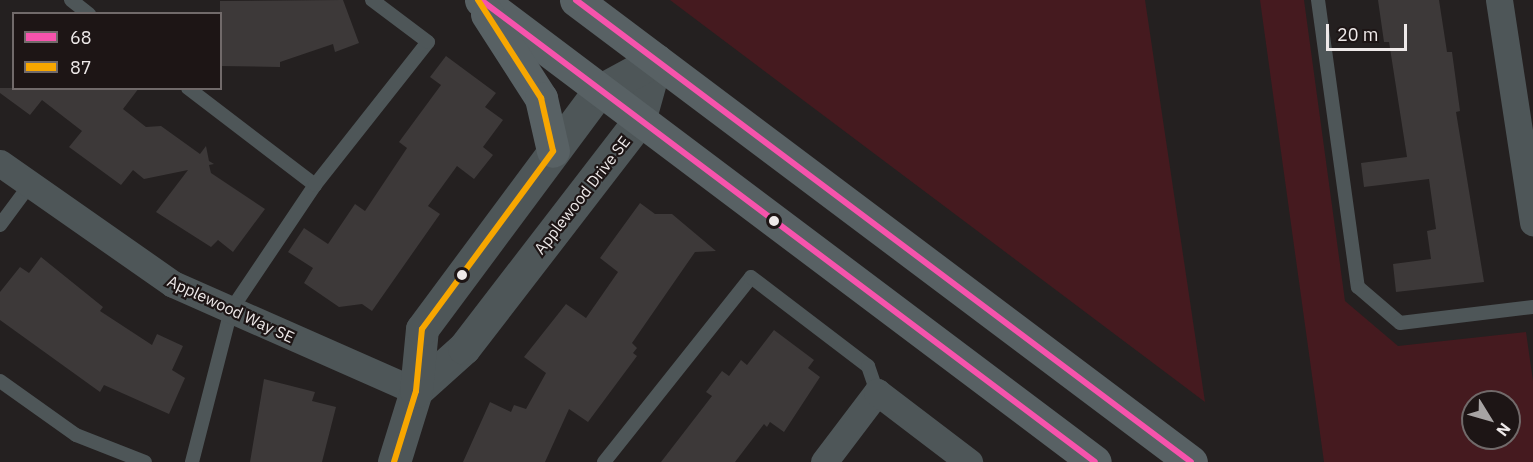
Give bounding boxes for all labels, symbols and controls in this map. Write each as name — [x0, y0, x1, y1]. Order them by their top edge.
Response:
legend — [12, 12, 222, 90]
scale bar — [1329, 12, 1410, 50]
text: 20 m — [1337, 23, 1379, 46]
text: 68 — [70, 26, 92, 49]
text: 87 — [70, 56, 92, 79]
street label: Applewood Drive SE — [530, 132, 634, 258]
unlabelled marker — [768, 215, 780, 227]
unlabelled marker — [456, 269, 468, 281]
street label: Applewood Way SE — [164, 271, 298, 347]
north arrow — [1461, 390, 1521, 450]
text: N — [1492, 419, 1515, 440]

